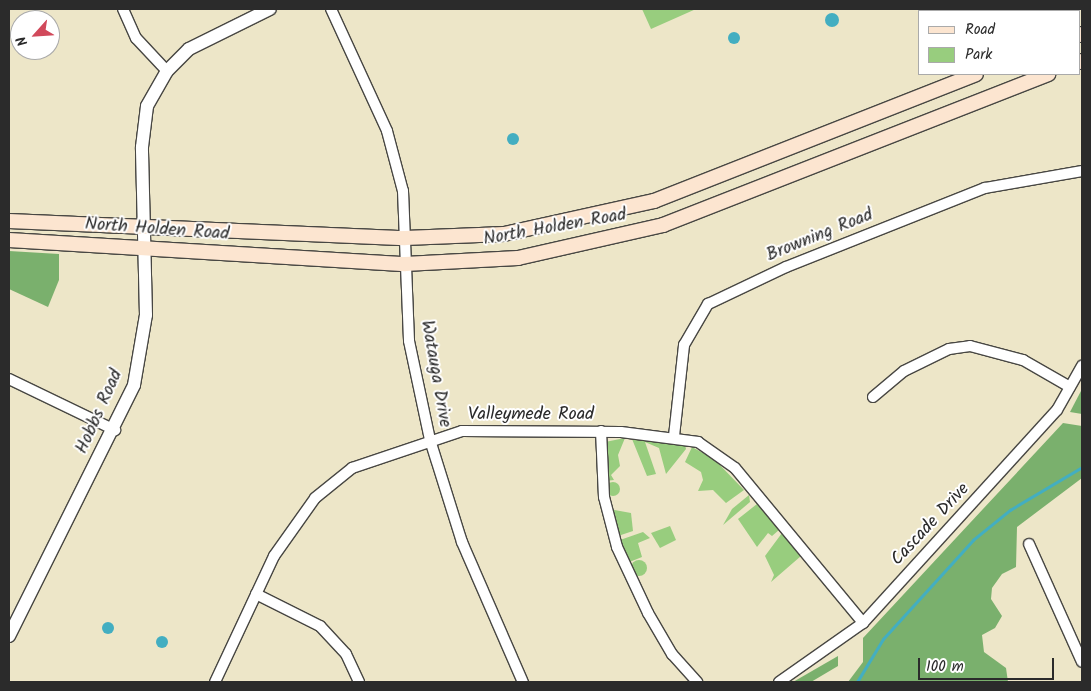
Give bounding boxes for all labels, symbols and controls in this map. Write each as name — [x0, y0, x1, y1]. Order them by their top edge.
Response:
north arrow — [10, 10, 60, 60]
legend — [918, 10, 1081, 75]
text: Road — [965, 18, 995, 42]
text: N — [11, 32, 34, 50]
text: Park — [965, 43, 992, 67]
street label: North Holden Road — [482, 205, 628, 251]
street label: Browning Road — [764, 205, 876, 267]
street label: North Holden Road — [84, 214, 230, 246]
street label: Watauga Drive — [415, 319, 455, 429]
street label: Hobbs Road — [72, 366, 128, 458]
street label: Valleymede Road — [468, 404, 594, 426]
street label: Cascade Drive — [887, 479, 975, 571]
scale bar — [921, 648, 1057, 680]
text: 100 m — [926, 655, 964, 679]

